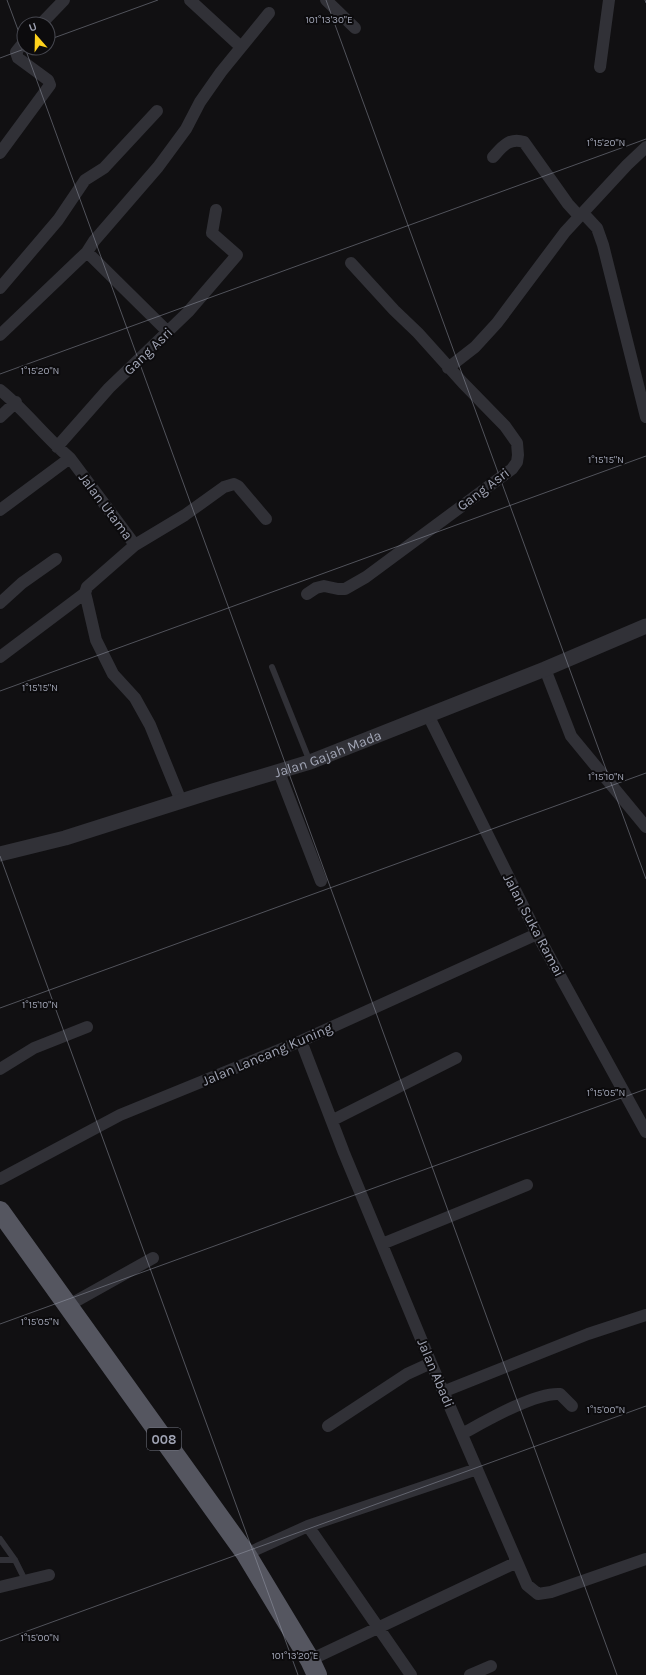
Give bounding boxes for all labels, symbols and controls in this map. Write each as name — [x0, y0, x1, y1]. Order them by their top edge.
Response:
text: 101°13'30"E — [305, 14, 353, 26]
north arrow — [16, 16, 56, 56]
text: U — [27, 20, 39, 34]
text: 1°15'20"N — [587, 137, 625, 149]
street label: Gang Asri — [120, 324, 176, 379]
text: 1°15'20"N — [21, 365, 59, 377]
text: 1°15'15"N — [588, 454, 624, 466]
street label: Gang Asri — [454, 464, 513, 515]
street label: Jalan Utama — [75, 469, 136, 543]
text: 1°15'15"N — [22, 682, 58, 694]
street label: Jalan Gajah Mada — [272, 727, 384, 781]
text: 1°15'10"N — [588, 771, 624, 783]
street label: Jalan Suka Ramai — [499, 871, 568, 980]
text: 1°15'10"N — [22, 999, 58, 1011]
street label: Jalan Lancang Kuning — [199, 1019, 335, 1090]
text: 1°15'05"N — [587, 1087, 625, 1099]
text: 1°15'05"N — [21, 1316, 59, 1328]
street label: Jalan Abadi — [413, 1336, 458, 1410]
text: 1°15'00"N — [587, 1404, 625, 1416]
road number: 008 — [147, 1428, 181, 1450]
text: 1°15'00"N — [21, 1632, 59, 1644]
text: 101°13'20"E — [272, 1650, 318, 1662]

